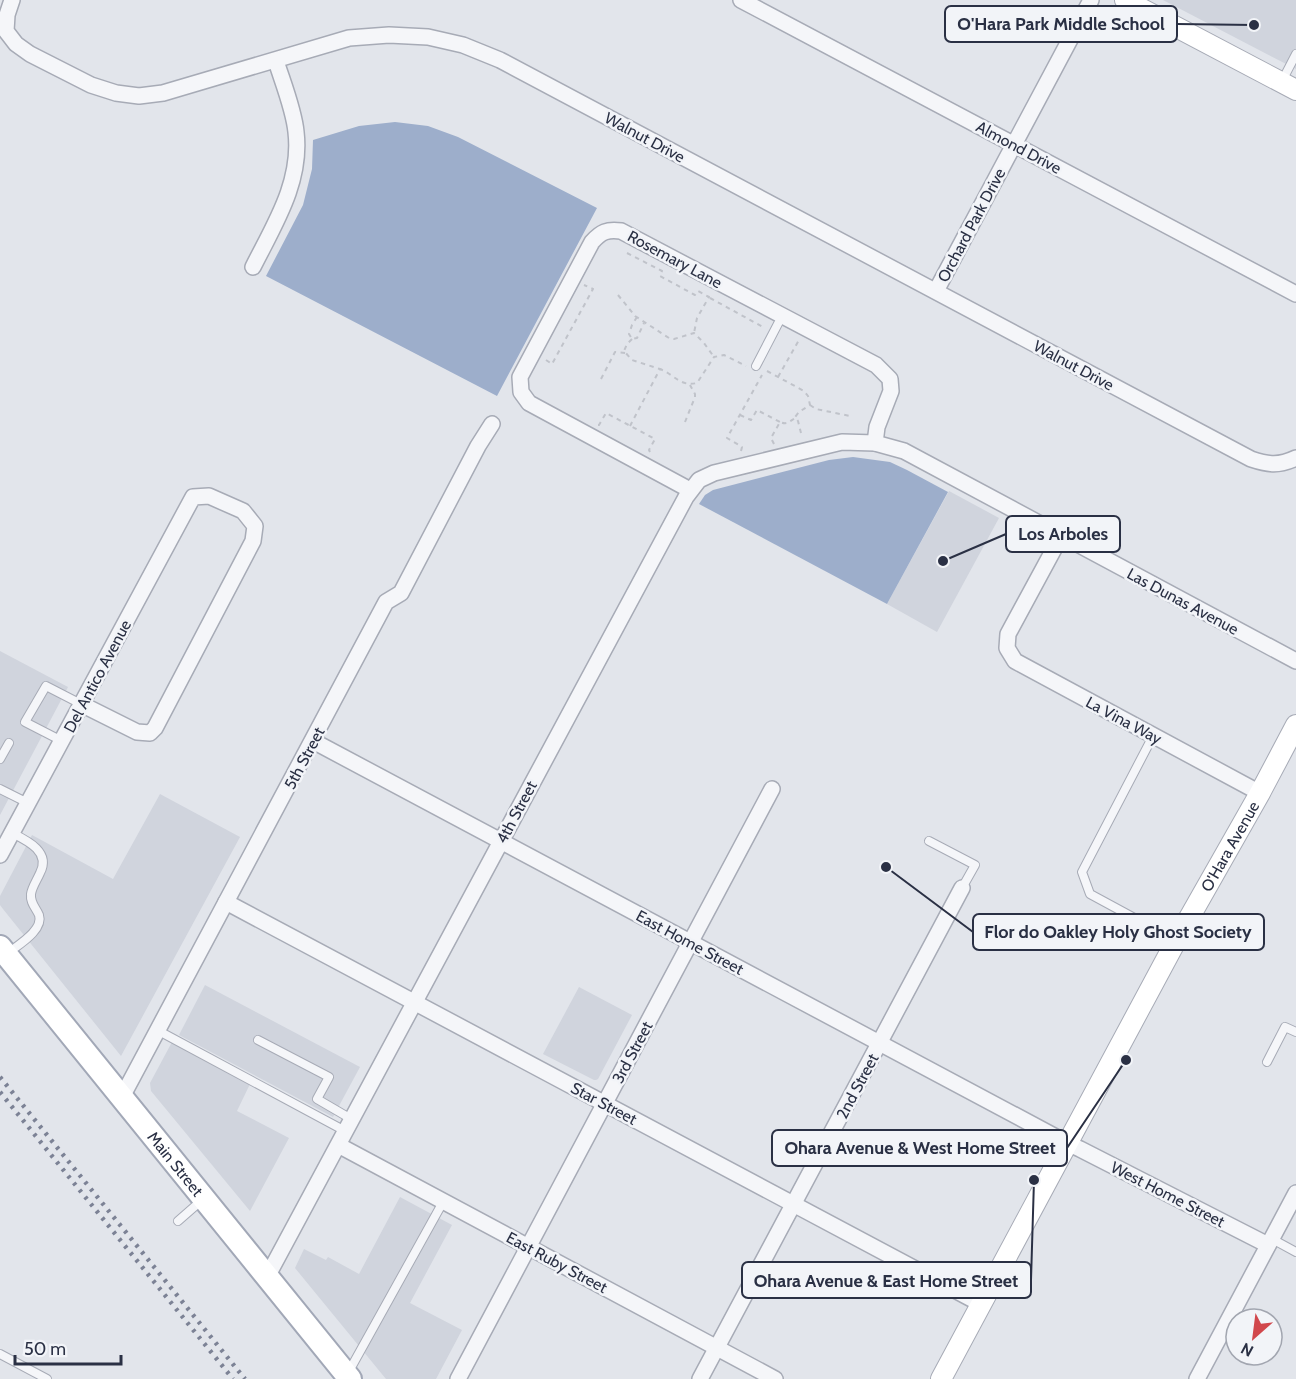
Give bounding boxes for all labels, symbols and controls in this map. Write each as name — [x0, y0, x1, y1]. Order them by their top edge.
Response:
callout: O'Hara Park Middle School — [945, 6, 1177, 42]
text: O'Hara Park Middle School — [957, 13, 1165, 35]
street label: Walnut Drive — [601, 108, 688, 167]
street label: Almond Drive — [973, 117, 1065, 178]
street label: Orchard Park Drive — [933, 165, 1009, 285]
street label: Rosemary Lane — [624, 227, 725, 292]
street label: Walnut Drive — [1030, 336, 1117, 395]
callout: Los Arboles — [1006, 516, 1120, 552]
text: Los Arboles — [1018, 523, 1108, 545]
street label: Las Dunas Avenue — [1124, 564, 1242, 639]
street label: Del Antico Avenue — [60, 617, 135, 736]
street label: La Vina Way — [1083, 692, 1165, 748]
street label: 5th Street — [280, 723, 329, 792]
street label: 4th Street — [492, 777, 541, 847]
street label: O'Hara Avenue — [1197, 798, 1263, 895]
street label: East Home Street — [633, 906, 747, 979]
callout: Flor do Oakley Holy Ghost Society — [973, 914, 1264, 950]
text: Flor do Oakley Holy Ghost Society — [984, 921, 1252, 943]
street label: 3rd Street — [608, 1018, 657, 1086]
street label: 2nd Street — [832, 1050, 883, 1122]
street label: Star Street — [568, 1078, 641, 1129]
street label: Main Street — [143, 1128, 207, 1201]
callout: Ohara Avenue & West Home Street — [772, 1130, 1067, 1166]
text: Ohara Avenue & West Home Street — [784, 1137, 1056, 1159]
street label: West Home Street — [1108, 1158, 1228, 1232]
street label: East Ruby Street — [503, 1228, 611, 1297]
callout: Ohara Avenue & East Home Street — [742, 1262, 1031, 1298]
text: Ohara Avenue & East Home Street — [754, 1270, 1018, 1292]
north arrow — [1224, 1307, 1284, 1367]
scale bar — [15, 1328, 122, 1366]
text: 50 m — [24, 1338, 66, 1360]
text: N — [1238, 1339, 1257, 1361]

